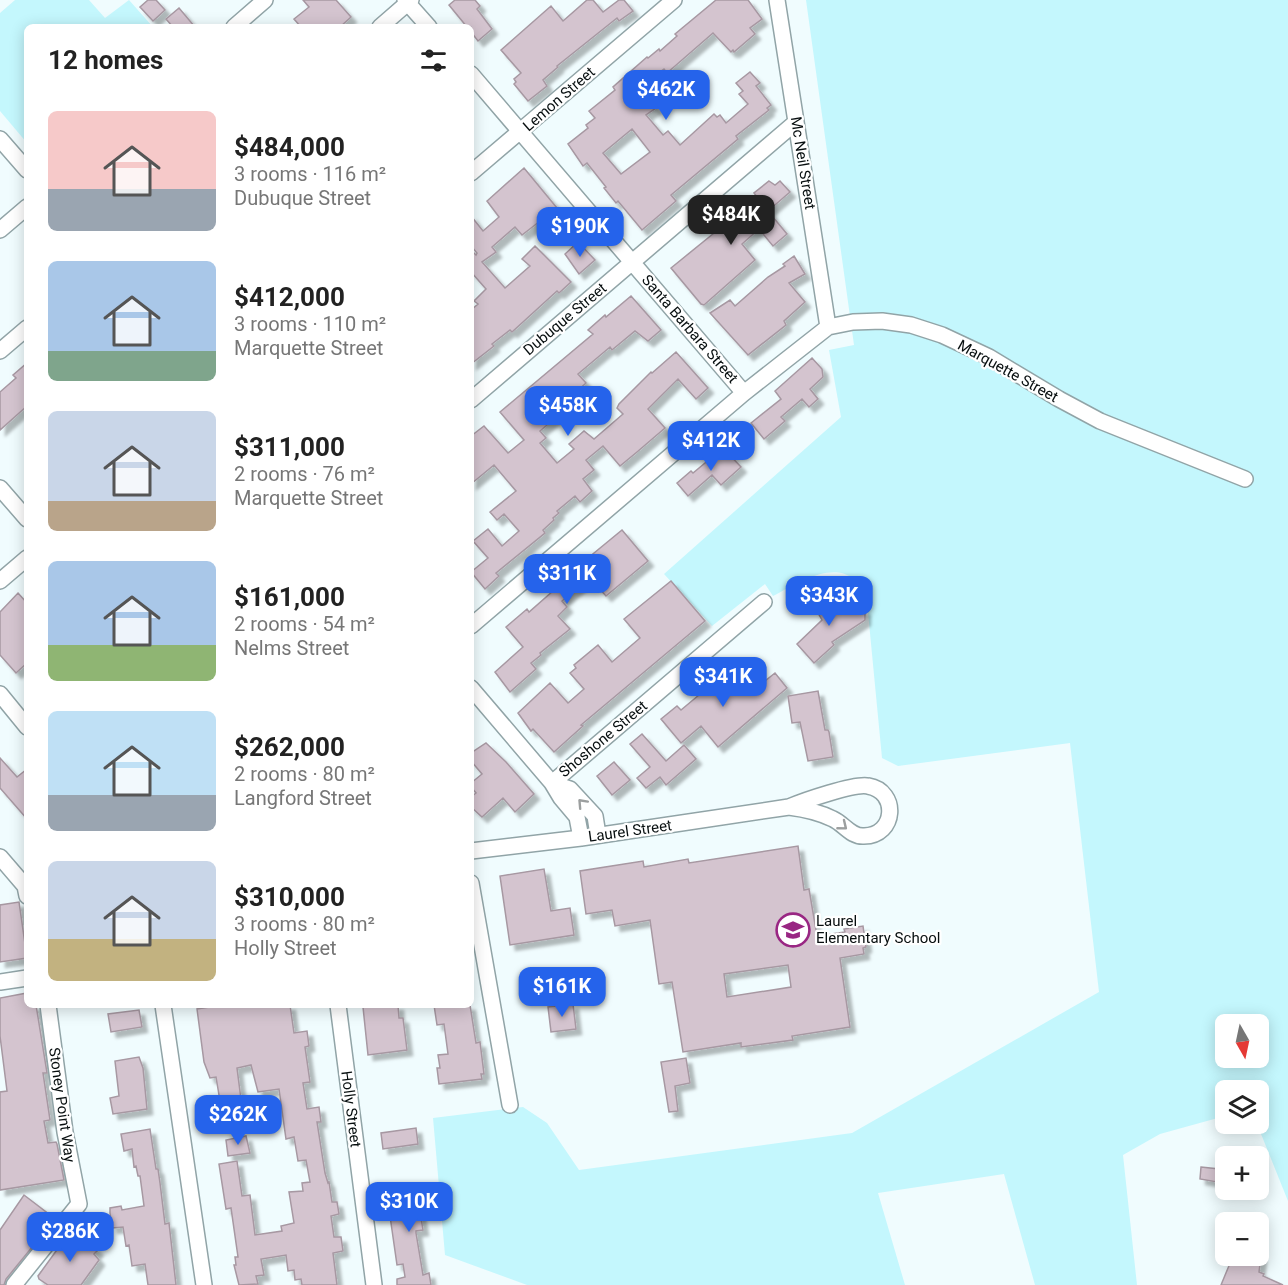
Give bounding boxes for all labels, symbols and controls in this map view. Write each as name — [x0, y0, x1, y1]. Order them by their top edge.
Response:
icon: filters — [417, 44, 450, 77]
text: 12 homes — [48, 45, 163, 75]
street label: Lemon Street — [519, 63, 599, 135]
pin: $462K — [624, 70, 708, 121]
text: $462K — [637, 77, 695, 101]
street label: Mc Neil Street — [787, 115, 819, 211]
text: $484,000 — [234, 132, 345, 162]
icon: home — [96, 135, 168, 207]
text: 3 rooms · 116 m² — [234, 162, 386, 186]
text: Dubuque Street — [234, 186, 371, 210]
pin: $484K — [689, 195, 773, 246]
text: $484K — [702, 202, 760, 226]
pin: $190K — [538, 207, 622, 258]
text: $190K — [551, 214, 609, 238]
street label: Santa Barbara Street — [638, 271, 742, 387]
street label: Dubuque Street — [520, 279, 610, 359]
text: $412,000 — [234, 282, 345, 312]
icon: home — [96, 285, 168, 357]
text: 3 rooms · 110 m² — [234, 312, 386, 336]
text: Marquette Street — [234, 336, 383, 360]
street label: Marquette Street — [955, 336, 1061, 406]
pin: $458K — [526, 386, 610, 437]
text: $458K — [539, 393, 597, 417]
pin: $412K — [669, 421, 753, 472]
text: $412K — [682, 428, 740, 452]
text: $311,000 — [234, 432, 345, 462]
icon: home — [96, 435, 168, 507]
text: 2 rooms · 76 m² — [234, 462, 375, 486]
text: Marquette Street — [234, 486, 383, 510]
pin: $311K — [525, 554, 609, 605]
text: $311K — [538, 561, 596, 585]
pin: $343K — [787, 576, 871, 627]
text: $161,000 — [234, 582, 345, 612]
text: $343K — [800, 583, 858, 607]
icon: home — [96, 585, 168, 657]
text: 2 rooms · 54 m² — [234, 612, 375, 636]
text: Nelms Street — [234, 636, 349, 660]
pin: $341K — [681, 657, 765, 708]
text: $341K — [694, 664, 752, 688]
street label: Shoshone Street — [555, 697, 651, 781]
text: $262,000 — [234, 732, 345, 762]
icon: home — [96, 735, 168, 807]
text: 2 rooms · 80 m² — [234, 762, 375, 786]
text: Langford Street — [234, 786, 372, 810]
one-way arrow — [579, 800, 590, 811]
street label: Laurel Street — [587, 816, 673, 846]
one-way arrow — [836, 819, 847, 830]
text: $310,000 — [234, 882, 345, 912]
icon: home — [96, 885, 168, 957]
text: 3 rooms · 80 m² — [234, 912, 375, 936]
school or university icon: Laurel Elementary School — [775, 912, 811, 948]
place label: Laurel Elementary School — [816, 912, 940, 947]
text: Holly Street — [234, 936, 337, 960]
pin: $161K — [520, 967, 604, 1018]
text: $161K — [533, 974, 591, 998]
north arrow — [1215, 1014, 1269, 1068]
map controls — [1215, 1014, 1269, 1266]
street label: Stoney Point Way — [45, 1046, 79, 1164]
street label: Holly Street — [337, 1070, 365, 1148]
button: layers — [1215, 1080, 1269, 1134]
pin: $262K — [196, 1095, 280, 1146]
text: $262K — [209, 1102, 267, 1126]
button: + — [1215, 1146, 1269, 1200]
pin: $310K — [367, 1182, 451, 1233]
text: $310K — [380, 1189, 438, 1213]
pin: $286K — [28, 1212, 112, 1263]
button: − — [1215, 1212, 1269, 1266]
text: $286K — [41, 1219, 99, 1243]

